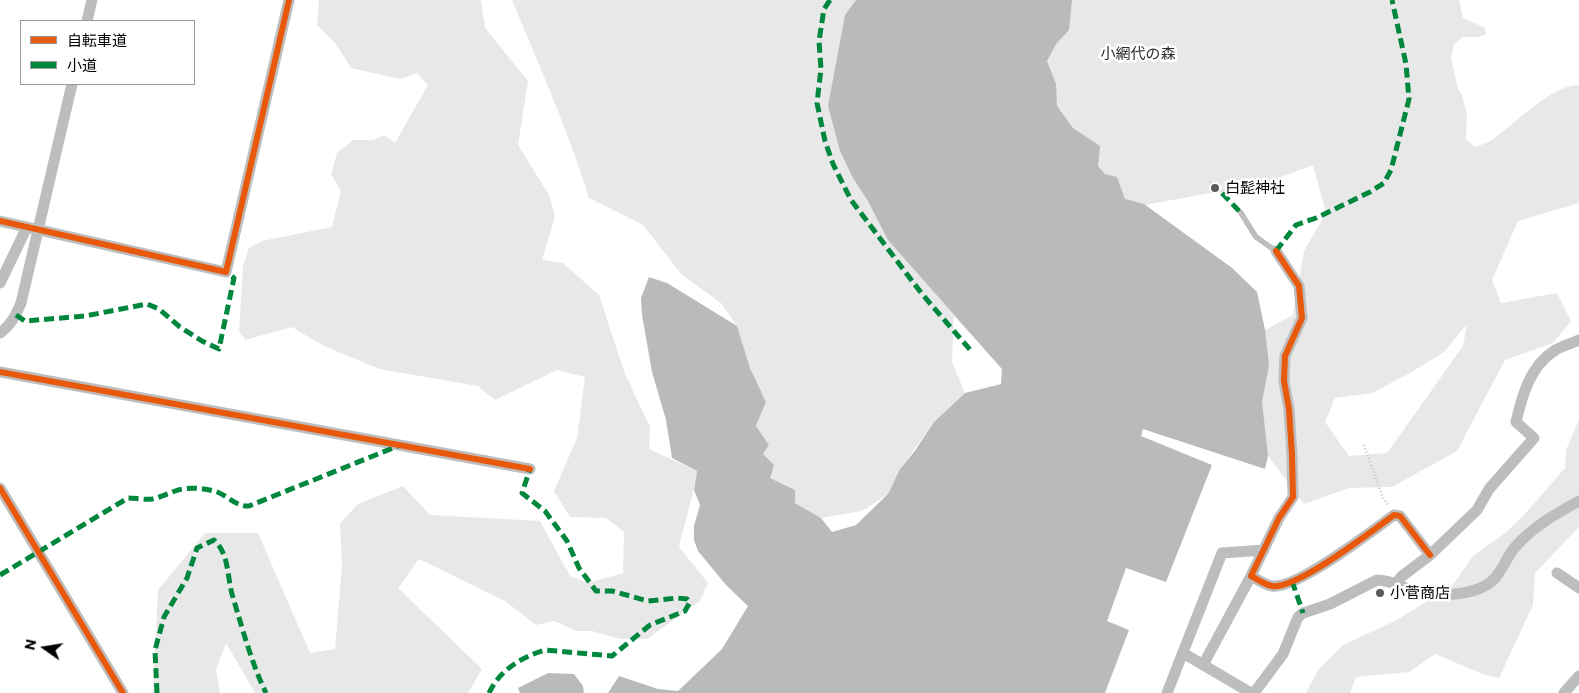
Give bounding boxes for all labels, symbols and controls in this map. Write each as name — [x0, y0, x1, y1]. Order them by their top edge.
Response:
legend — [20, 20, 195, 85]
text: 自転車道 — [67, 31, 127, 49]
park label: 小網代の森 — [1101, 45, 1175, 63]
text: 小道 — [67, 56, 97, 74]
place label: 白髭神社 — [1225, 179, 1285, 197]
marker: 白髭神社 — [1209, 182, 1221, 194]
place label: 小菅商店 — [1390, 584, 1450, 602]
marker: 小菅商店 — [1374, 587, 1386, 599]
north arrow — [20, 623, 70, 673]
text: N — [20, 637, 39, 652]

